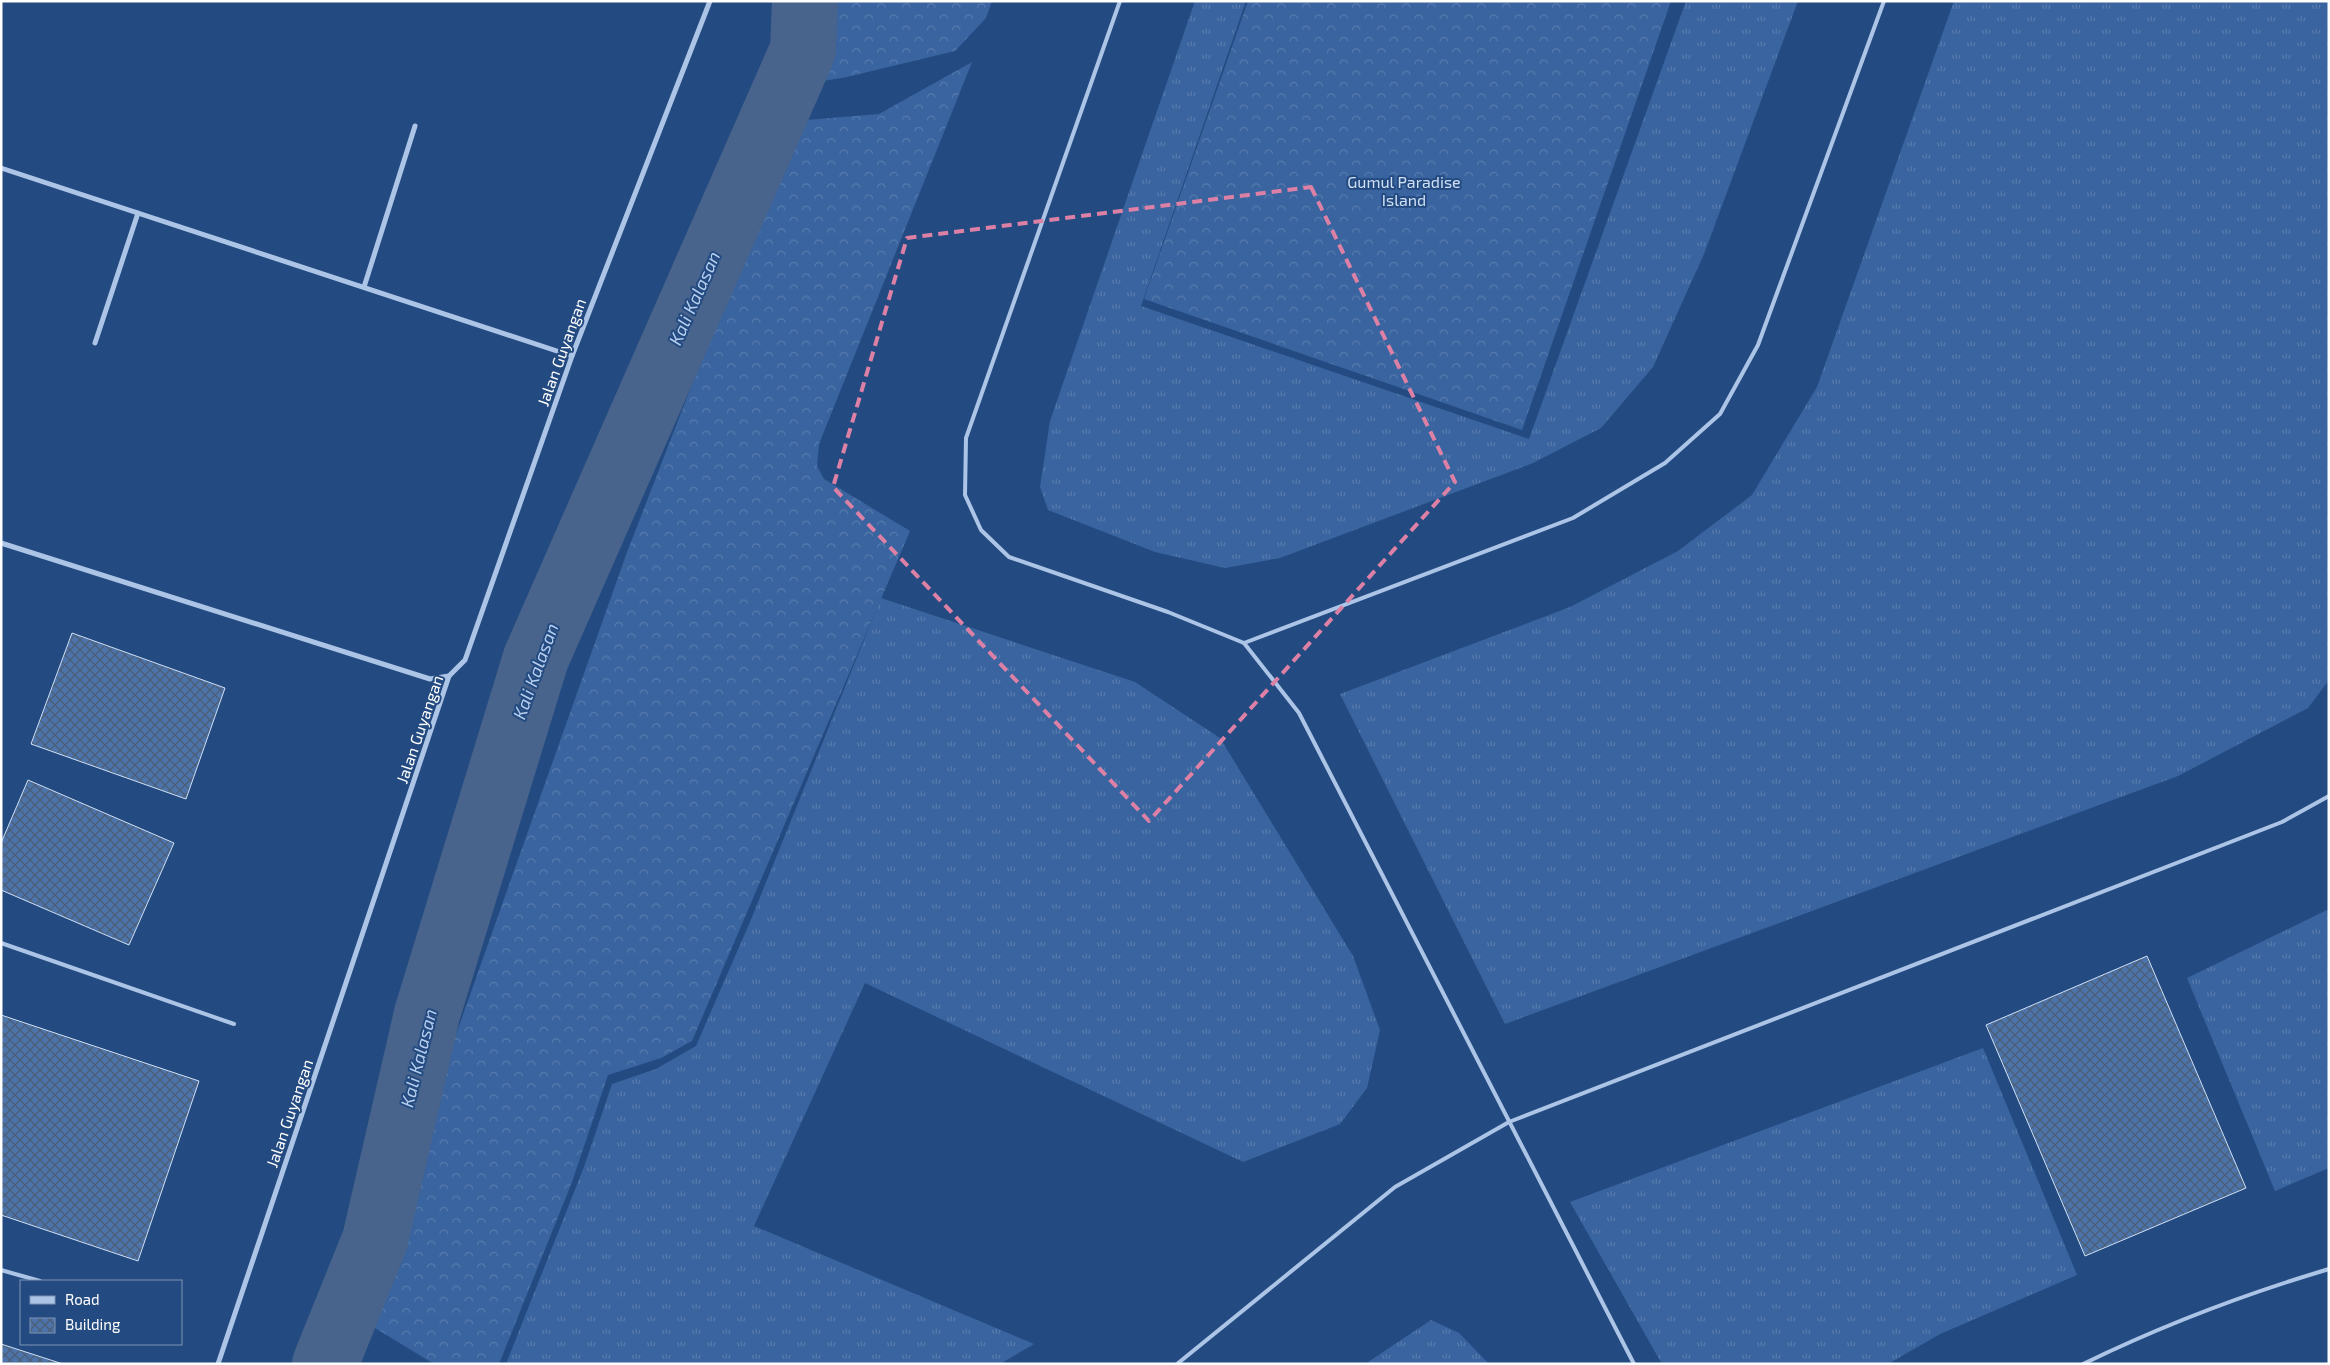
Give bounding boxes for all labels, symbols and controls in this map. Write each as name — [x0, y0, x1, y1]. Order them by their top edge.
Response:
park label: Gumul Paradise Island — [1347, 172, 1461, 209]
water label: Kali Kalasan — [663, 248, 725, 348]
street label: Jalan Guyangan — [533, 296, 589, 408]
water label: Kali Kalasan — [507, 620, 563, 722]
street label: Jalan Guyangan — [392, 672, 446, 786]
water label: Kali Kalasan — [395, 1007, 441, 1109]
street label: Jalan Guyangan — [262, 1056, 316, 1170]
legend — [20, 1280, 182, 1345]
text: Road — [65, 1290, 100, 1308]
text: Building — [65, 1315, 121, 1333]

